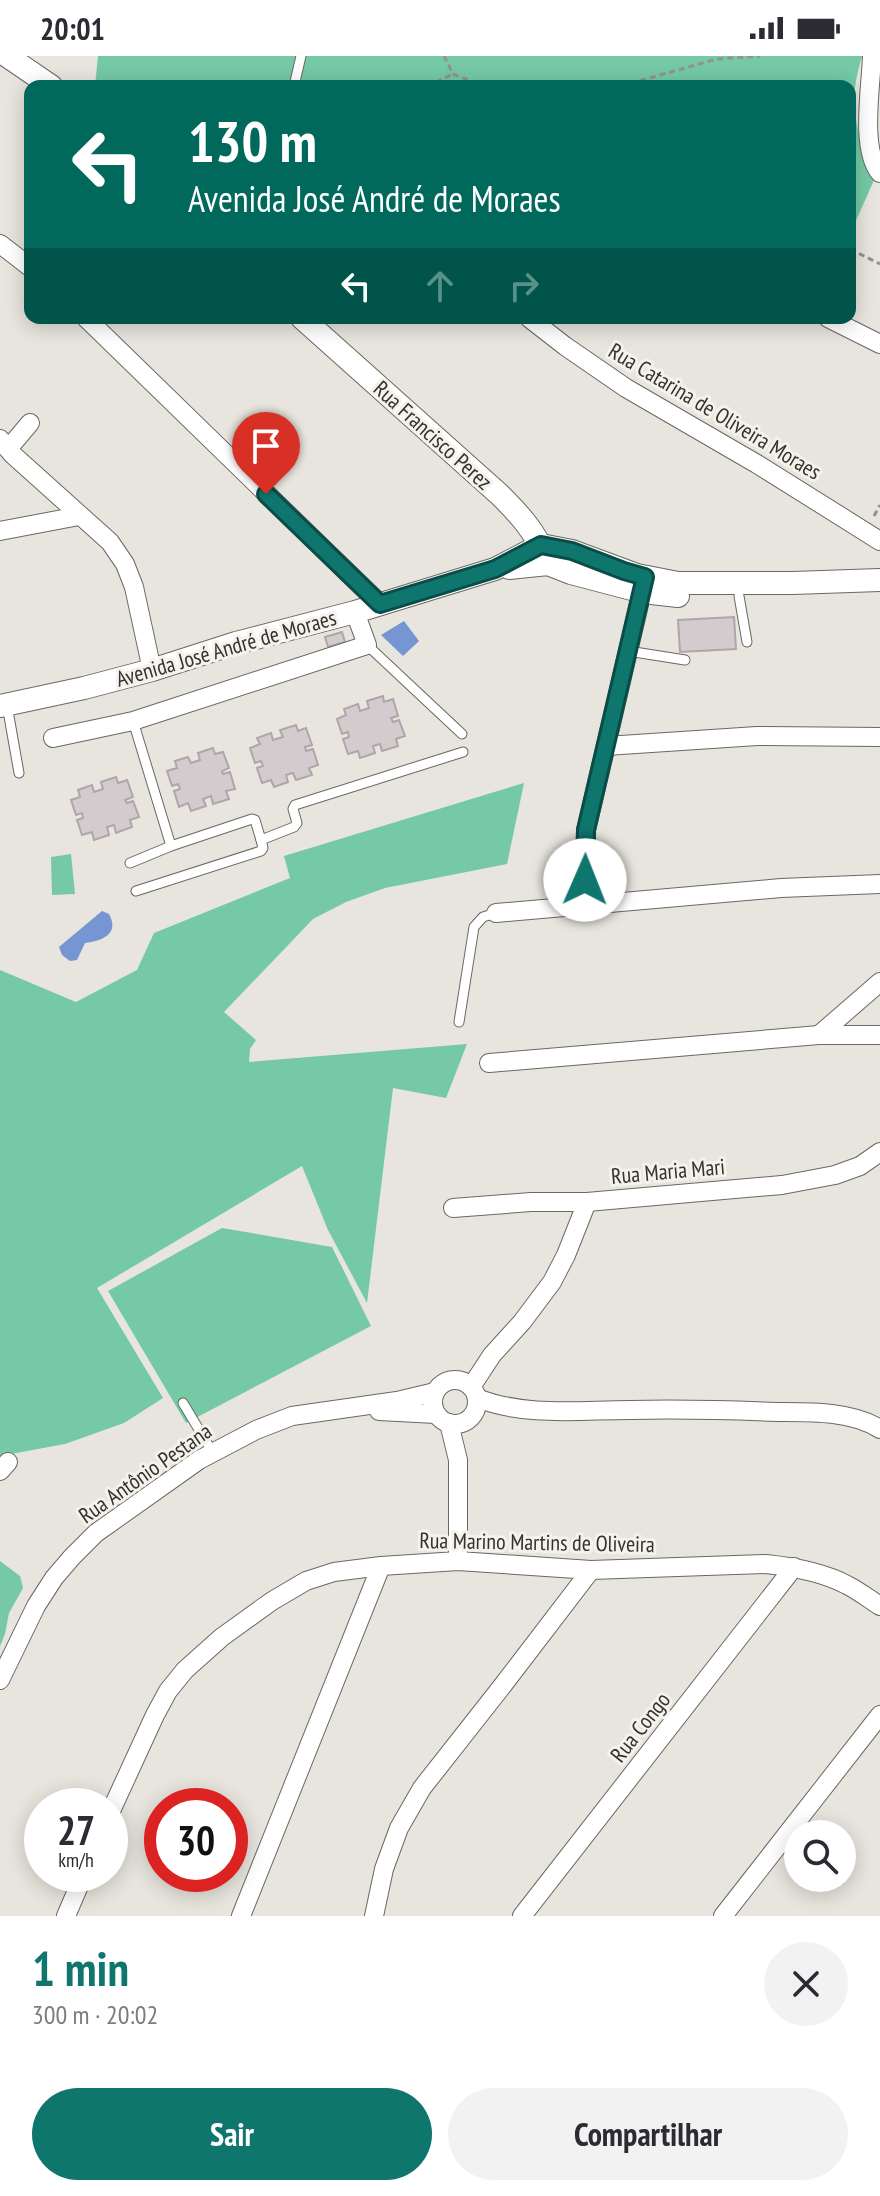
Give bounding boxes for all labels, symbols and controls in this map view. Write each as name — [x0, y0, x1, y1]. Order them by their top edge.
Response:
text: 20:01 — [40, 9, 105, 48]
text: 130 m — [188, 105, 317, 177]
icon: left — [56, 112, 160, 216]
text: Avenida José André de Moraes — [188, 175, 561, 222]
icon: left — [334, 264, 378, 308]
icon: ahead — [418, 264, 462, 308]
icon: right — [502, 264, 546, 308]
street label: Rua Catarina de Oliveira Moraes — [604, 336, 826, 486]
street label: Rua Francisco Perez — [368, 374, 498, 496]
pin — [232, 412, 300, 494]
icon: arrive — [244, 424, 288, 468]
street label: Avenida José André de Moraes — [113, 603, 339, 693]
position arrow — [543, 838, 627, 922]
street label: Rua Maria Mari — [610, 1152, 726, 1190]
street label: Rua Antônio Pestana — [73, 1417, 217, 1529]
street label: Rua Marino Martins de Oliveira — [419, 1526, 655, 1558]
street label: Rua Congo — [604, 1686, 676, 1768]
speed limit sign: 30 — [144, 1788, 248, 1892]
text: 27 — [57, 1804, 95, 1856]
map controls — [784, 1820, 856, 1892]
button: search — [784, 1820, 856, 1892]
text: km/h — [58, 1847, 94, 1873]
text: 1 min — [32, 1937, 129, 1999]
button: close — [764, 1942, 848, 2026]
text: 300 m · 20:02 — [32, 1998, 158, 2031]
button: Sair — [32, 2088, 432, 2180]
button: Compartilhar — [448, 2088, 848, 2180]

